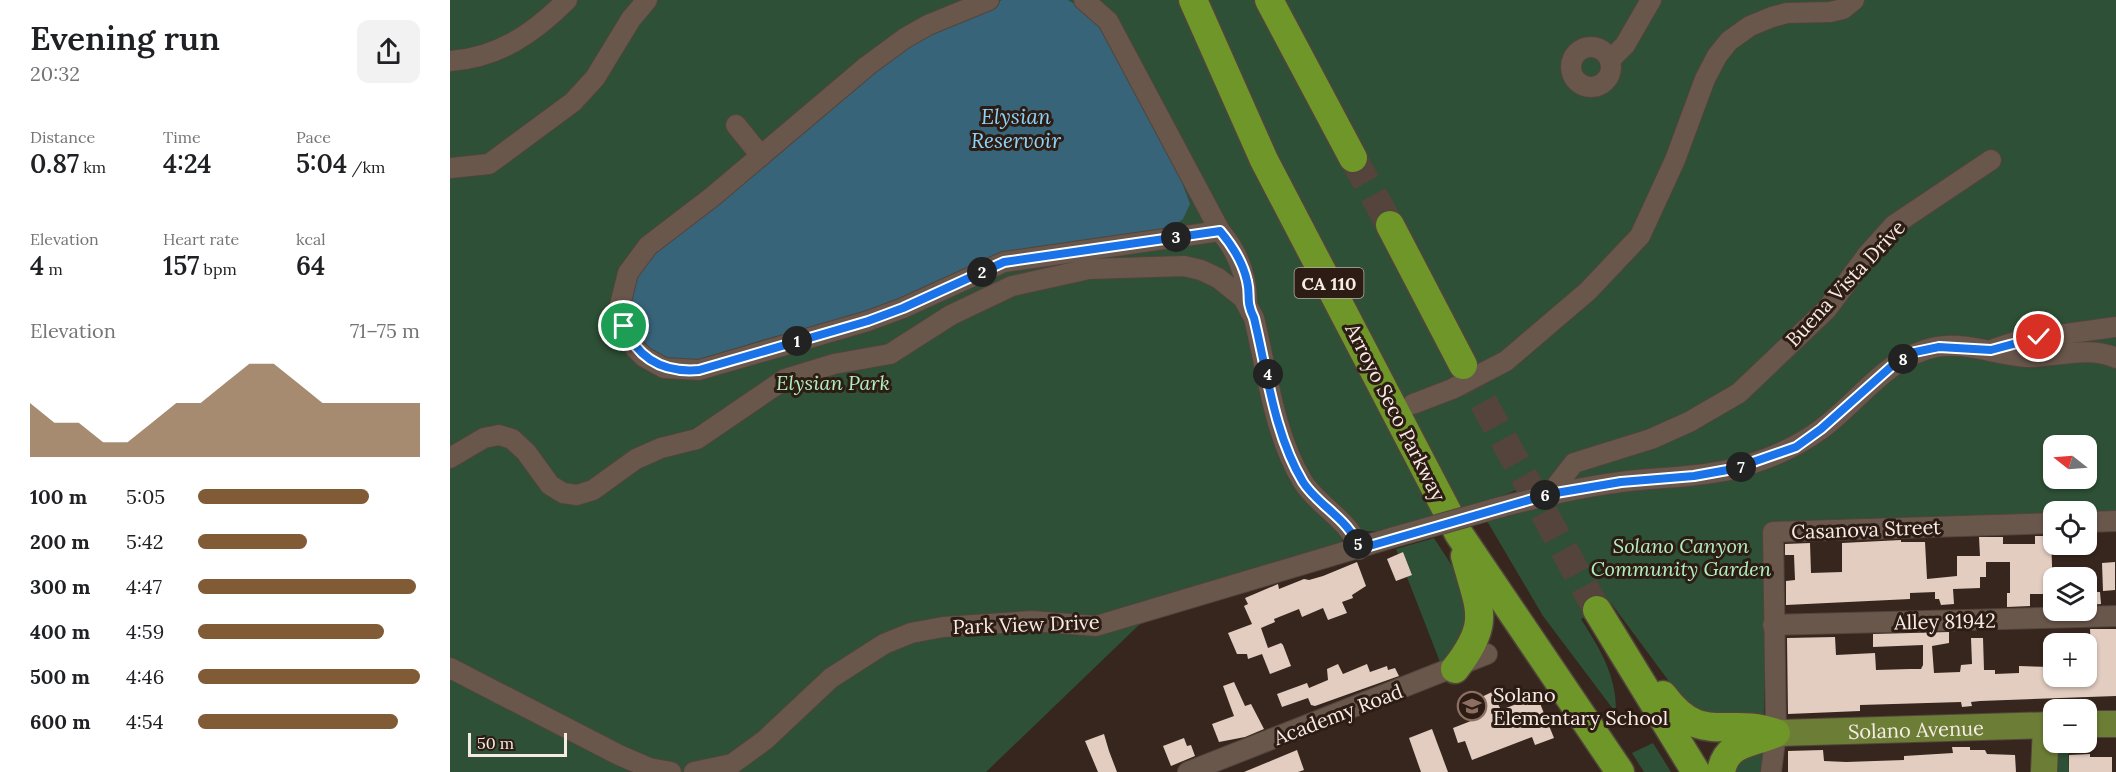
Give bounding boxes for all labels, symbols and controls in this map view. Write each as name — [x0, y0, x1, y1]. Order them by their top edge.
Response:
text: Evening run — [30, 17, 220, 59]
button: share — [357, 20, 420, 83]
text: 20:32 — [30, 61, 80, 86]
water label: Elysian Reservoir — [971, 103, 1061, 154]
text: Distance — [30, 127, 95, 147]
text: Time — [163, 127, 201, 147]
text: Pace — [296, 127, 331, 147]
text: 0.87 — [30, 147, 79, 180]
text: 4:24 — [163, 147, 212, 180]
text: 5:04 — [296, 147, 347, 180]
text: km — [79, 157, 106, 177]
text: /km — [347, 157, 385, 177]
street label: Buena Vista Drive — [1780, 214, 1910, 351]
pin: 3 — [1161, 222, 1191, 252]
text: 3 — [1172, 227, 1180, 247]
text: Elevation — [30, 229, 99, 249]
text: Heart rate — [163, 229, 239, 249]
text: kcal — [296, 229, 326, 249]
text: 4 — [30, 249, 44, 282]
text: 157 — [163, 249, 199, 282]
text: 64 — [296, 249, 325, 282]
pin: 2 — [967, 257, 997, 287]
text: m — [44, 259, 63, 279]
text: bpm — [199, 259, 237, 279]
text: 2 — [978, 262, 986, 282]
road number: CA 110 — [1294, 268, 1364, 298]
pin — [598, 300, 649, 351]
icon: arrive — [607, 309, 640, 342]
pin — [2013, 311, 2064, 362]
text: Elevation — [30, 318, 116, 343]
text: 71–75 m — [350, 318, 420, 343]
street label: Arroyo Seco Parkway — [1340, 318, 1452, 505]
icon: check — [2022, 320, 2055, 353]
pin: 1 — [782, 326, 812, 356]
text: 1 — [794, 331, 800, 351]
pin: 8 — [1888, 344, 1918, 374]
text: 8 — [1898, 349, 1908, 369]
pin: 4 — [1253, 359, 1283, 389]
text: 4 — [1264, 364, 1272, 384]
park label: Elysian Park — [776, 370, 890, 395]
north arrow — [2043, 435, 2097, 489]
map controls — [2043, 435, 2097, 753]
pin: 7 — [1726, 452, 1756, 482]
text: 7 — [1737, 457, 1745, 477]
pin: 6 — [1530, 480, 1560, 510]
text: 100 m — [30, 484, 87, 509]
text: 5:05 — [126, 484, 165, 509]
text: 6 — [1540, 485, 1550, 505]
button: locate — [2043, 501, 2097, 555]
street label: Casanova Street — [1791, 514, 1942, 544]
text: 200 m — [30, 529, 90, 554]
text: 5:42 — [126, 529, 163, 554]
pin: 5 — [1343, 529, 1373, 559]
park label: Solano Canyon Community Garden — [1591, 533, 1772, 581]
text: 5 — [1354, 534, 1362, 554]
button: layers — [2043, 567, 2097, 621]
text: 300 m — [30, 574, 90, 599]
text: 4:47 — [126, 574, 162, 599]
street label: Alley 81942 — [1893, 608, 1996, 634]
street label: Park View Drive — [952, 609, 1100, 639]
text: 400 m — [30, 619, 90, 644]
text: 4:59 — [126, 619, 164, 644]
button: + — [2043, 633, 2097, 687]
text: 500 m — [30, 664, 90, 689]
text: 4:46 — [126, 664, 164, 689]
street label: Academy Road — [1269, 678, 1406, 750]
place label: Solano Elementary School — [1493, 682, 1668, 730]
school or university icon: Solano Elementary School — [1456, 690, 1488, 722]
button: − — [2043, 699, 2097, 753]
text: 600 m — [30, 709, 91, 734]
text: 4:54 — [126, 709, 164, 734]
street label: Solano Avenue — [1848, 715, 1984, 743]
scale bar — [468, 730, 567, 758]
text: 50 m — [477, 733, 514, 753]

